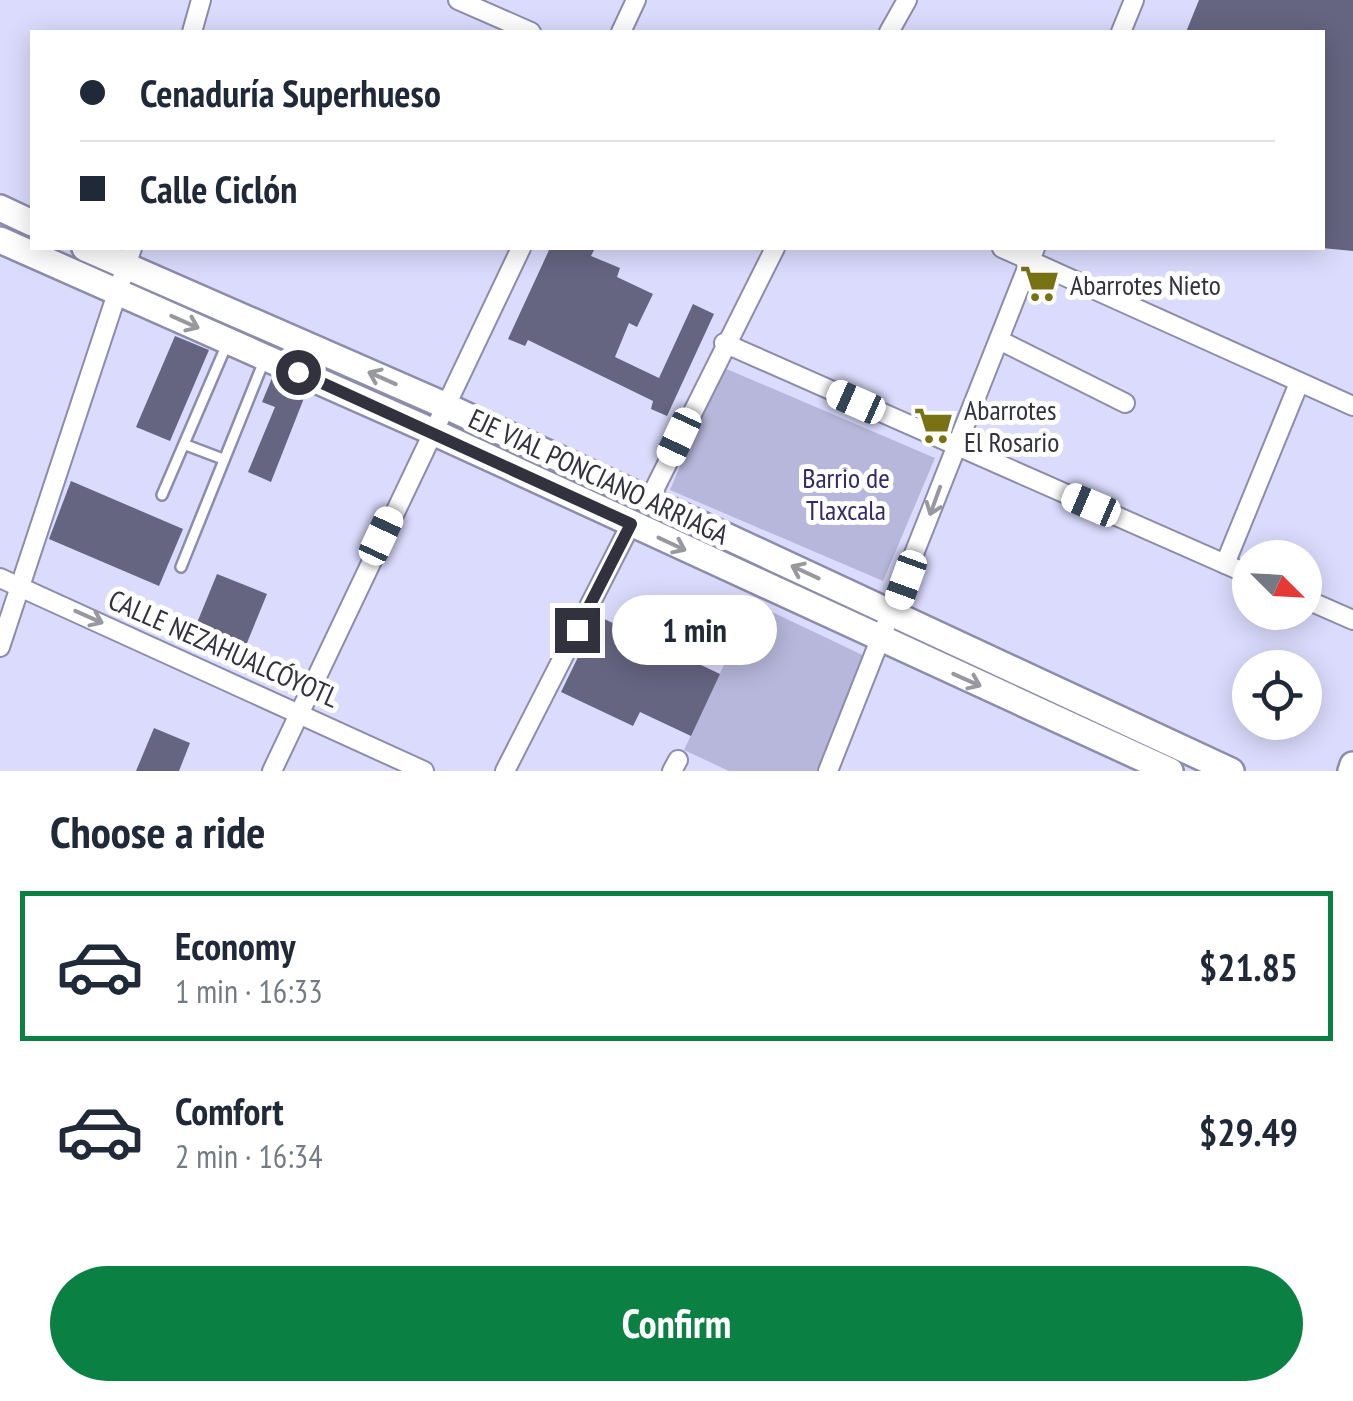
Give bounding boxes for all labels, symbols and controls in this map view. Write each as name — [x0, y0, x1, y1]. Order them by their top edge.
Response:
text: Cenaduría Superhueso — [140, 68, 441, 117]
text: Calle Ciclón — [140, 164, 297, 213]
supermarket icon: Abarrotes Nieto — [1019, 263, 1061, 305]
place label: Abarrotes Nieto — [1070, 266, 1221, 303]
one-way arrow — [169, 314, 200, 332]
route start — [276, 350, 321, 395]
one-way arrow — [367, 368, 398, 386]
car — [822, 376, 890, 428]
place label: Abarrotes El Rosario — [964, 391, 1059, 460]
street label: EJE VIAL PONCIANO ARRIAGA — [463, 400, 736, 553]
car — [653, 403, 705, 471]
supermarket icon: Abarrotes El Rosario — [913, 404, 955, 446]
park label: Barrio de Tlaxcala — [802, 459, 890, 528]
car — [1058, 479, 1124, 531]
one-way arrow — [925, 485, 943, 516]
car — [355, 502, 407, 570]
one-way arrow — [656, 535, 686, 554]
north arrow — [1232, 540, 1322, 630]
map controls — [1232, 540, 1322, 740]
car — [882, 547, 930, 613]
one-way arrow — [791, 562, 821, 581]
street label: CALLE NEZAHUALCÓYOTL — [103, 581, 345, 716]
callout: 1 min — [612, 595, 777, 665]
route end — [555, 608, 600, 653]
one-way arrow — [73, 609, 104, 627]
text: 1 min — [662, 609, 727, 651]
button: locate — [1232, 650, 1322, 740]
one-way arrow — [951, 671, 981, 690]
text: Choose a ride — [50, 802, 265, 860]
icon: car — [55, 921, 145, 1011]
text: Economy — [175, 921, 295, 970]
text: $21.85 — [1199, 942, 1298, 991]
text: 1 min · 16:33 — [175, 970, 323, 1012]
icon: car — [55, 1086, 145, 1176]
text: Comfort — [175, 1086, 284, 1135]
text: $29.49 — [1199, 1107, 1298, 1156]
text: 2 min · 16:34 — [175, 1135, 323, 1177]
button: Confirm — [50, 1266, 1303, 1381]

